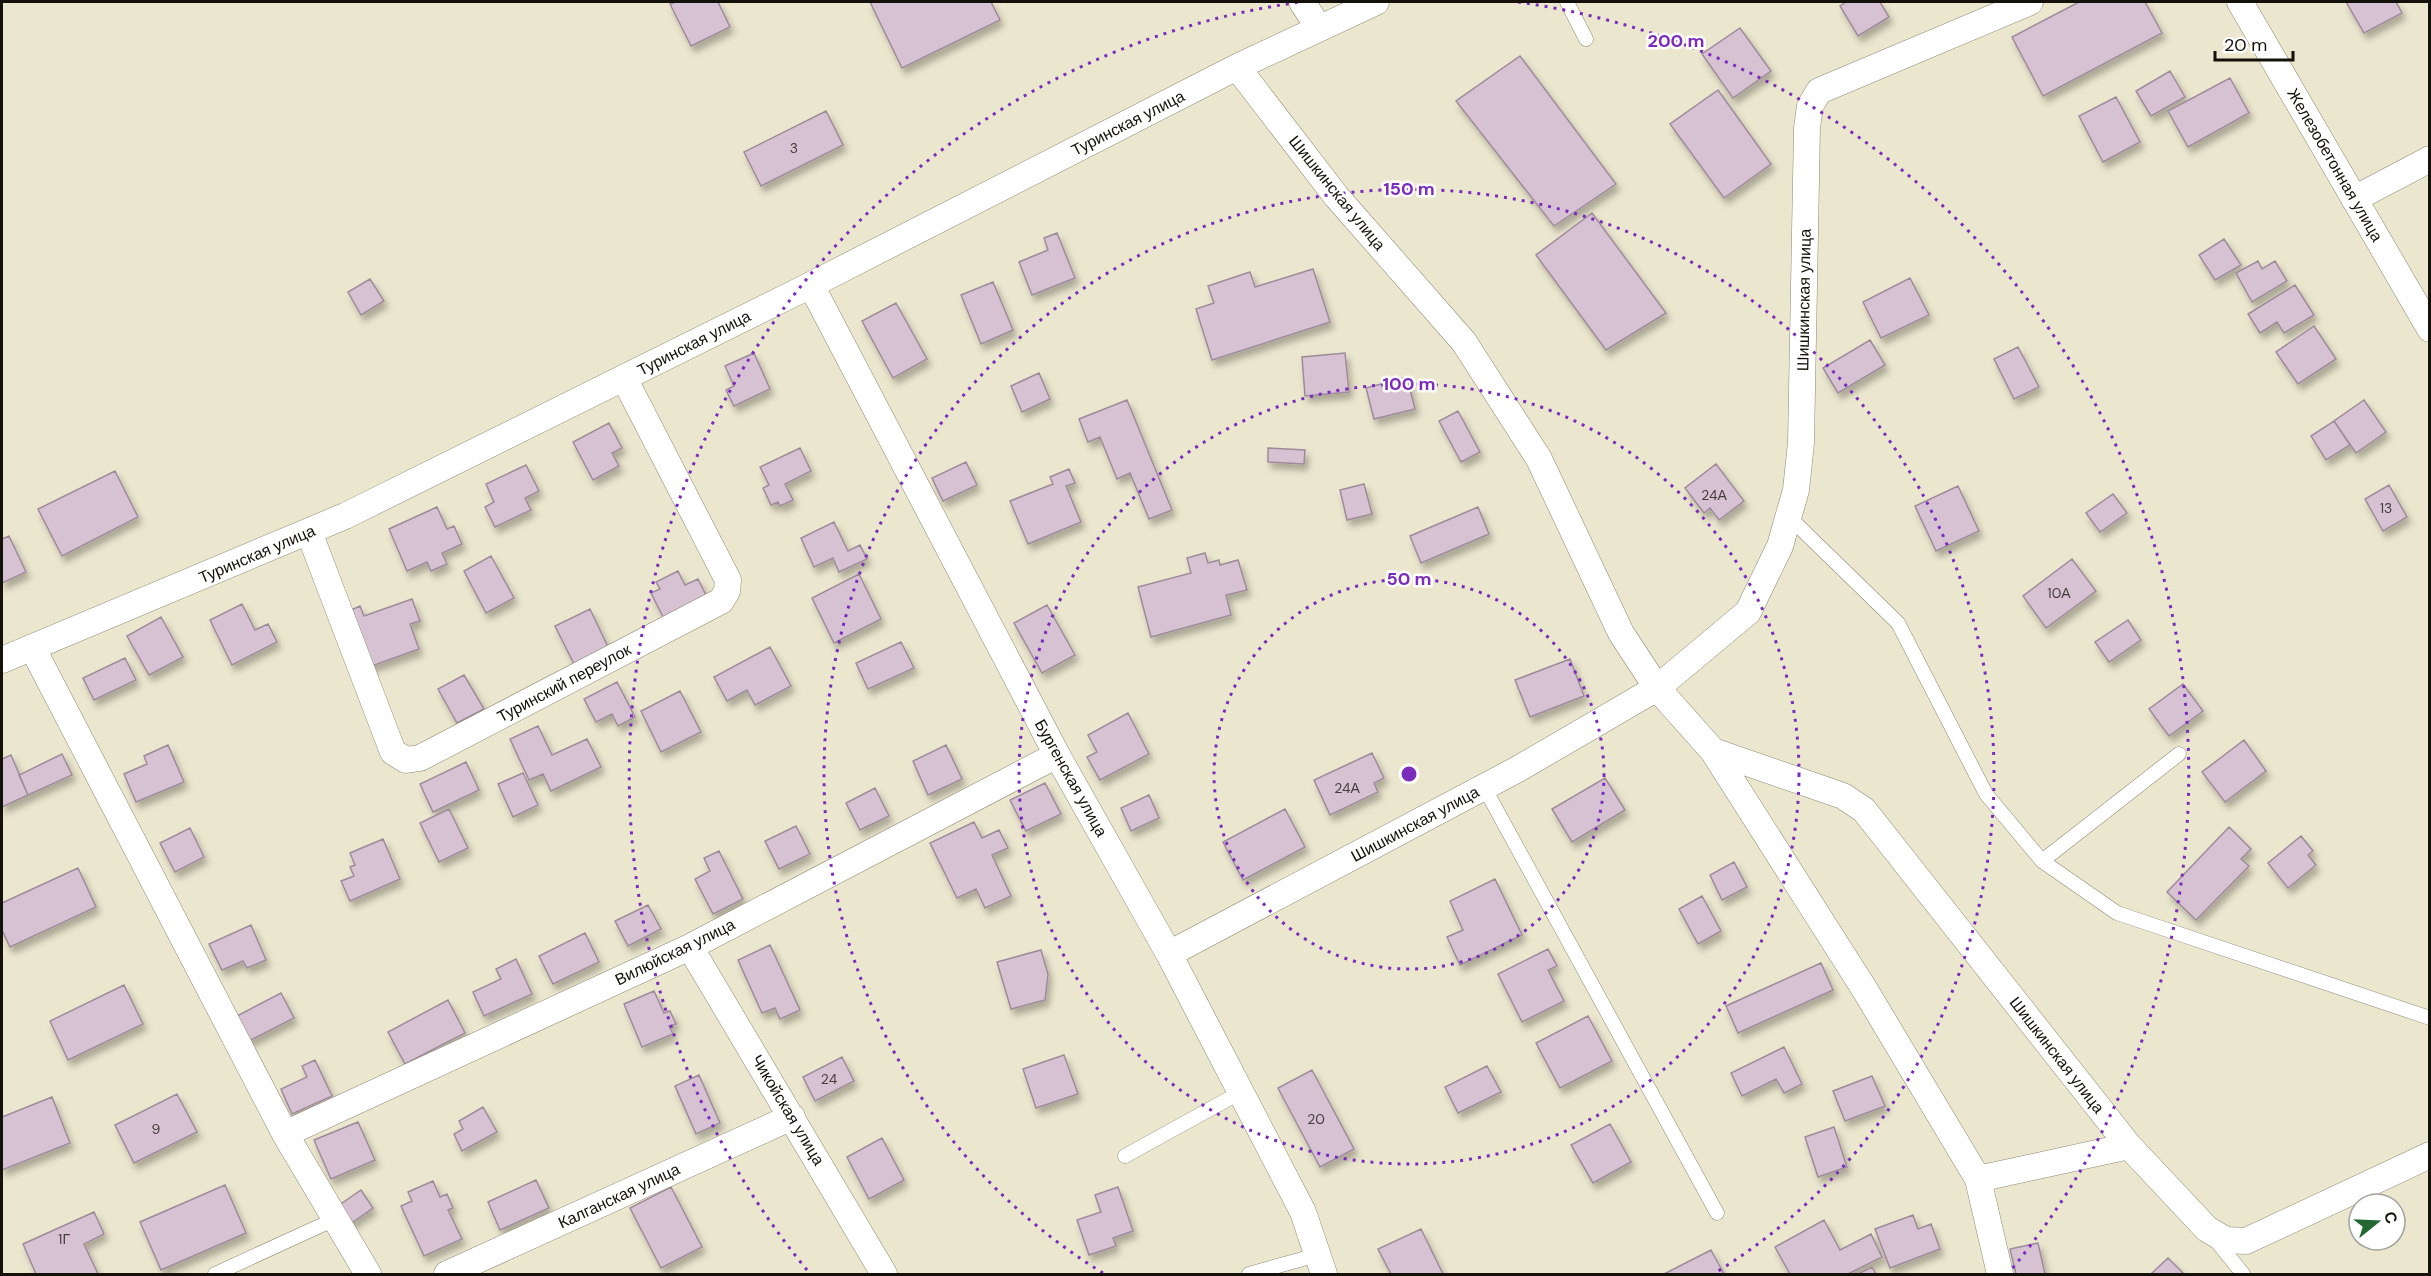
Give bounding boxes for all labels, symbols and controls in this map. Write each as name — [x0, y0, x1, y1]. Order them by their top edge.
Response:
scale bar — [2215, 24, 2293, 62]
text: 200 m — [1648, 29, 1704, 53]
text: 20 m — [2224, 33, 2267, 57]
street label: Туринская улица — [1068, 85, 1188, 161]
street label: Железобетонная улица — [2282, 85, 2388, 246]
street label: Шишкинская улица — [1284, 131, 1390, 255]
house number: 3 — [790, 139, 798, 157]
text: 150 m — [1383, 177, 1435, 201]
street label: Шишкинская улица — [1792, 229, 1816, 371]
street label: Туринская улица — [634, 305, 754, 381]
text: 100 m — [1382, 372, 1436, 396]
house number: 24А — [1701, 486, 1727, 504]
house number: 13 — [2380, 499, 2392, 517]
street label: Туринская улица — [196, 520, 319, 588]
text: 50 m — [1386, 567, 1432, 591]
house number: 10А — [2047, 584, 2071, 602]
street label: Туринский переулок — [493, 638, 635, 727]
street label: Бургенская улица — [1030, 716, 1112, 841]
centre of rings — [1399, 764, 1419, 784]
house number: 24А — [1334, 779, 1360, 797]
street label: Шишкинская улица — [1347, 781, 1483, 867]
street label: Вилюйская улица — [612, 914, 739, 990]
street label: Шишкинская улица — [2005, 992, 2109, 1118]
street label: Чикойская улица — [747, 1051, 829, 1169]
house number: 24 — [821, 1070, 838, 1088]
house number: 20 — [1307, 1110, 1325, 1128]
house number: 9 — [152, 1120, 161, 1138]
street label: Калганская улица — [555, 1159, 683, 1233]
north arrow — [2347, 1192, 2407, 1252]
text: С — [2379, 1209, 2403, 1227]
house number: 1Г — [58, 1230, 70, 1248]

